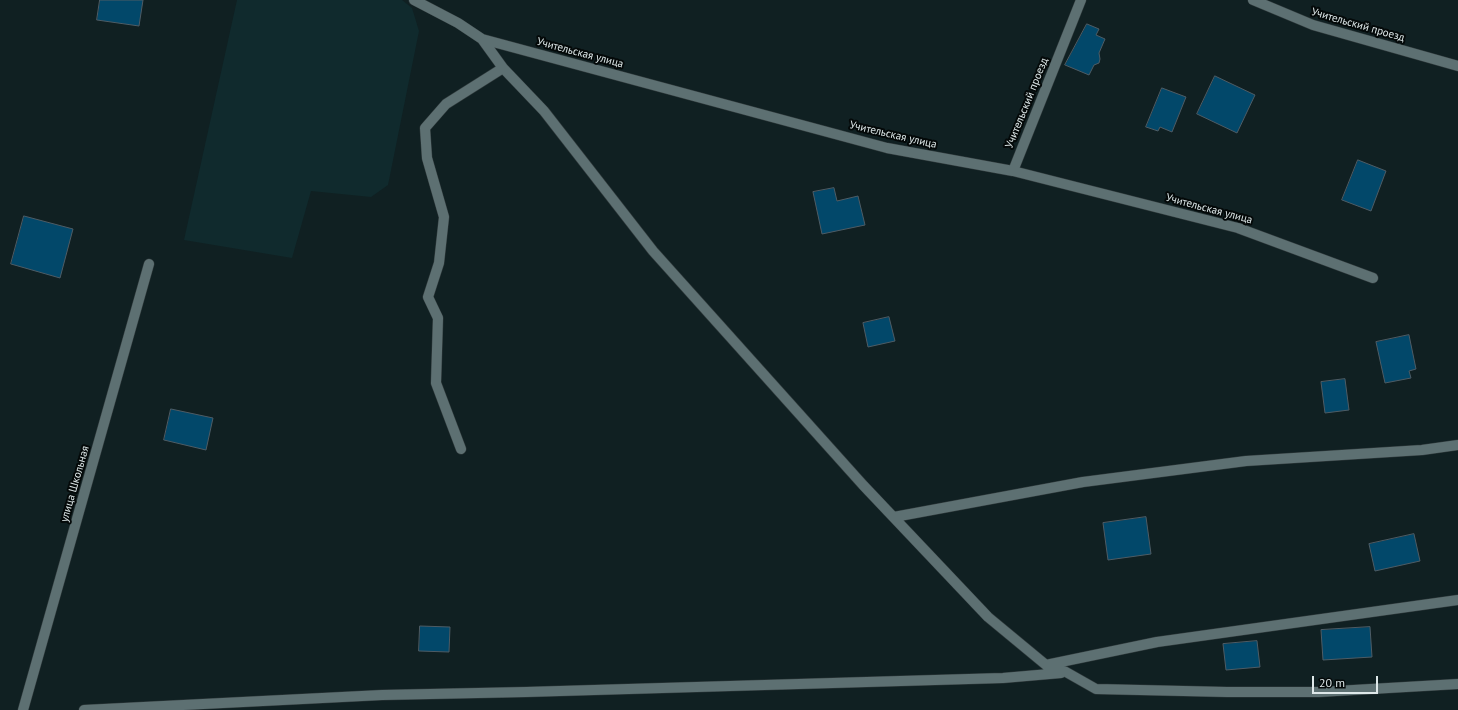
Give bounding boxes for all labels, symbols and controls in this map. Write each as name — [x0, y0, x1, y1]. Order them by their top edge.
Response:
street label: Учительский проезд — [1310, 5, 1406, 45]
street label: Учительская улица — [535, 35, 625, 71]
street label: Учительский проезд — [1003, 56, 1051, 150]
street label: Учительская улица — [848, 119, 938, 151]
street label: Учительская улица — [1164, 191, 1254, 227]
street label: улица Школьная — [58, 444, 92, 524]
scale bar — [1314, 668, 1380, 694]
text: 20 m — [1319, 675, 1345, 690]

